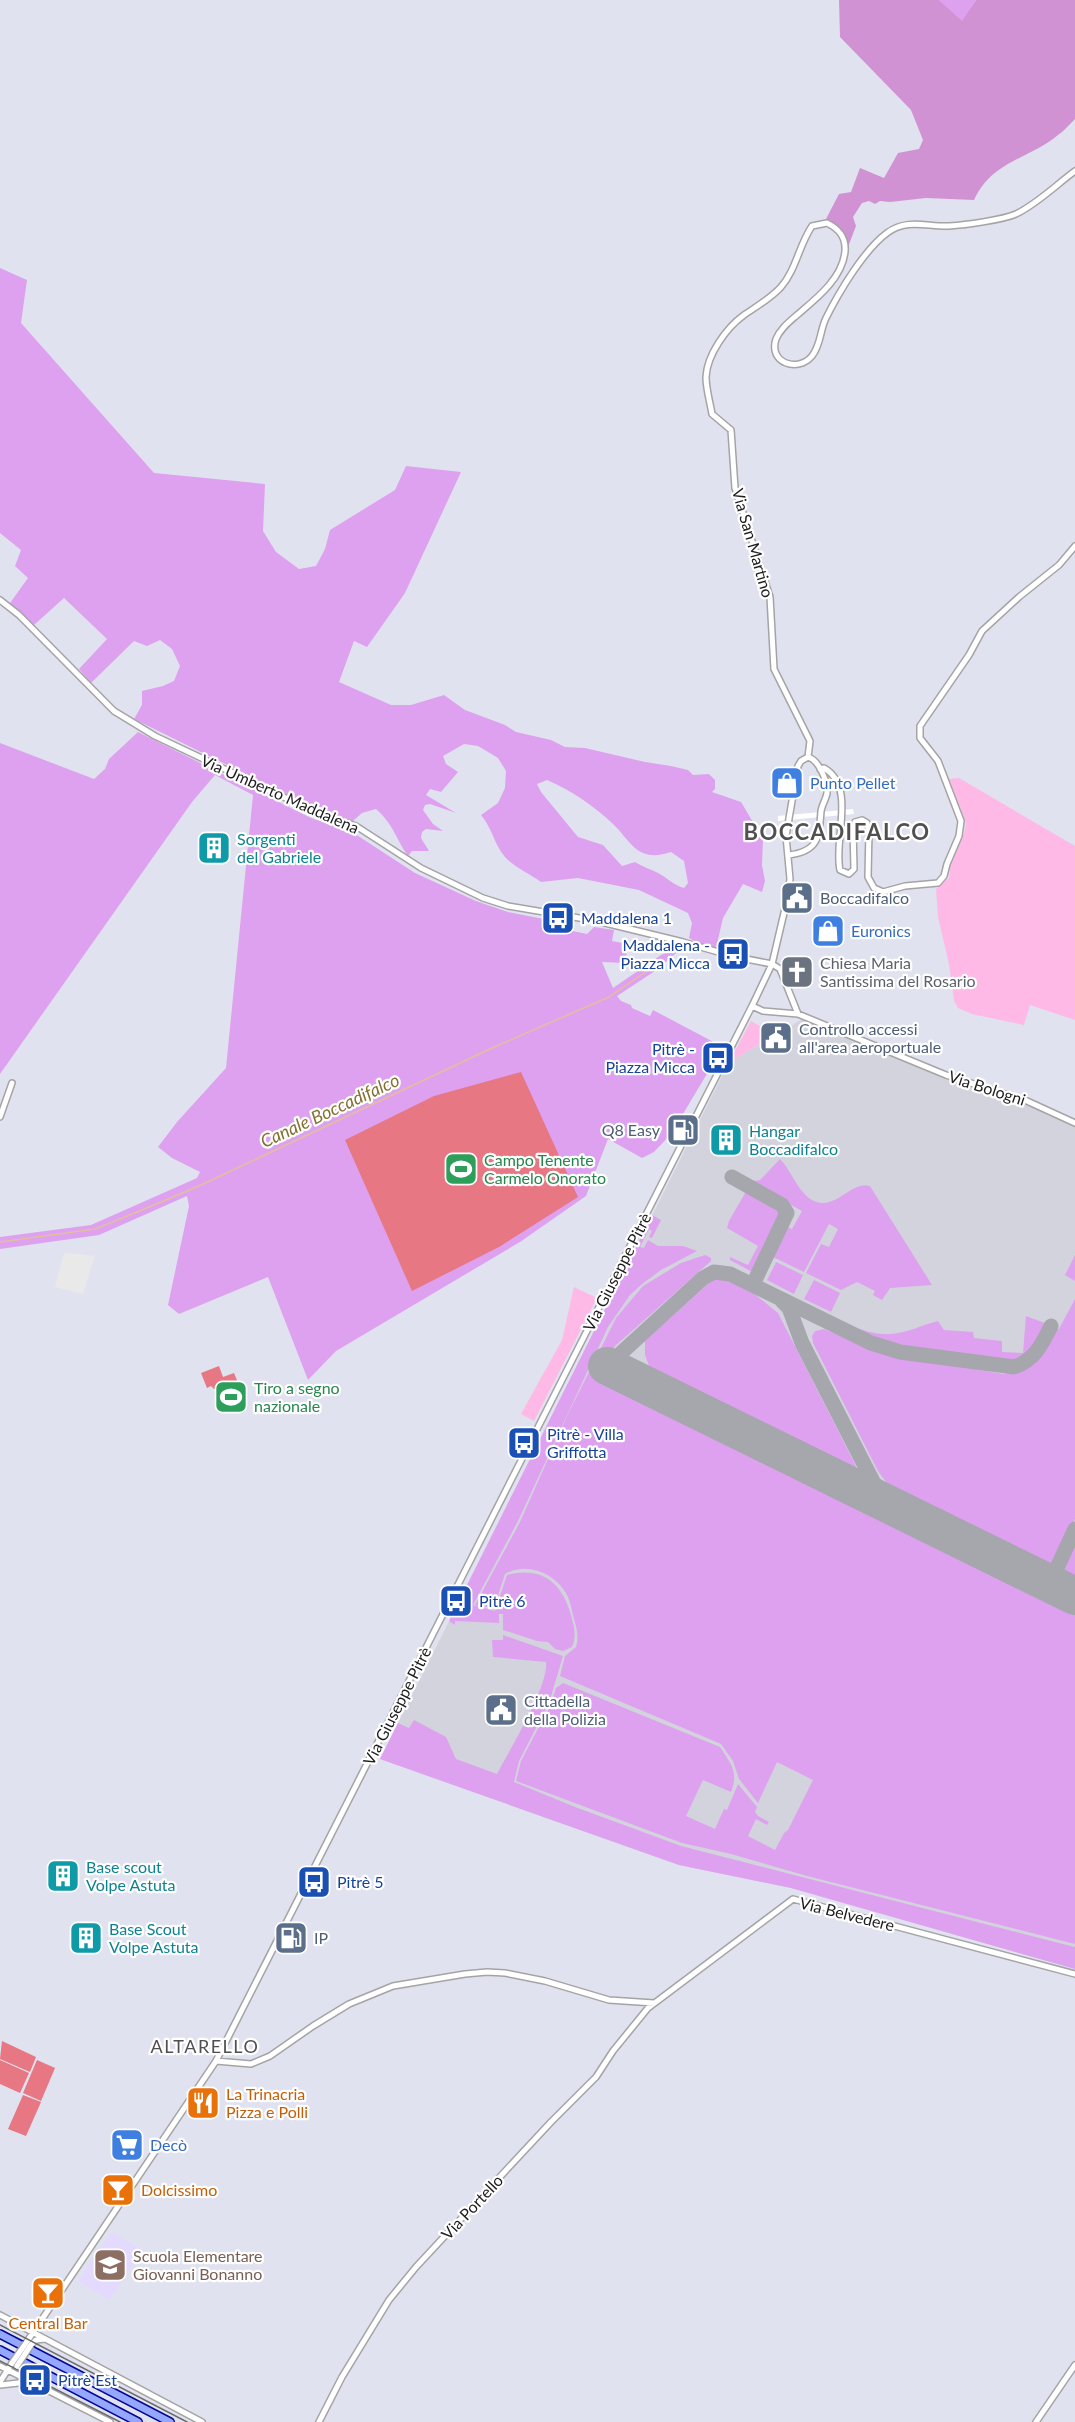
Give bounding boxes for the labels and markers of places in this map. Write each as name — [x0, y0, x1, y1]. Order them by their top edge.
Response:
shop icon: Punto Pellet — [769, 765, 805, 801]
place label: Punto Pellet — [810, 773, 896, 792]
place label: Sorgenti del Gabriele — [237, 829, 321, 866]
building icon: Sorgenti del Gabriele — [196, 830, 232, 866]
public building icon: Boccadifalco — [779, 880, 815, 916]
place label: Boccadifalco — [820, 888, 909, 907]
bus stop icon: Maddalena 1 — [540, 900, 576, 936]
place label: Maddalena 1 — [581, 908, 672, 927]
shop icon: Euronics — [810, 913, 846, 949]
place label: Euronics — [851, 921, 911, 940]
place label: Maddalena - Piazza Micca — [620, 935, 710, 972]
bus stop icon: Maddalena - Piazza Micca — [715, 936, 751, 972]
place label: Chiesa Maria Santissima del Rosario — [820, 953, 976, 990]
church icon: Chiesa Maria Santissima del Rosario — [779, 954, 815, 990]
place label: Controllo accessi all'area aeroportuale — [799, 1019, 941, 1056]
public building icon: Controllo accessi all'area aeroportuale — [758, 1020, 794, 1056]
place label: Pitrè - Piazza Micca — [605, 1039, 695, 1076]
bus stop icon: Pitrè - Piazza Micca — [700, 1040, 736, 1076]
fuel station icon: Q8 Easy — [665, 1112, 701, 1148]
place label: Q8 Easy — [602, 1120, 661, 1139]
place label: Hangar Boccadifalco — [749, 1121, 838, 1158]
building icon: Hangar Boccadifalco — [708, 1122, 744, 1158]
place label: Campo Tenente Carmelo Onorato — [484, 1150, 606, 1187]
sports icon: Campo Tenente Carmelo Onorato — [443, 1151, 479, 1187]
place label: Tiro a segno nazionale — [254, 1378, 340, 1415]
sports icon: Tiro a segno nazionale — [213, 1379, 249, 1415]
place label: Pitrè - Villa Griffotta — [547, 1424, 624, 1461]
bus stop icon: Pitrè - Villa Griffotta — [506, 1425, 542, 1461]
bus stop icon: Pitrè 6 — [438, 1583, 474, 1619]
place label: Pitrè 6 — [479, 1591, 525, 1610]
place label: Cittadella della Polizia — [524, 1691, 606, 1728]
public building icon: Cittadella della Polizia — [483, 1692, 519, 1728]
place label: Base scout Volpe Astuta — [86, 1857, 176, 1894]
building icon: Base scout Volpe Astuta — [45, 1858, 81, 1894]
bus stop icon: Pitrè 5 — [296, 1864, 332, 1900]
place label: Pitrè 5 — [337, 1872, 383, 1891]
place label: Base Scout Volpe Astuta — [109, 1919, 199, 1956]
building icon: Base Scout Volpe Astuta — [68, 1920, 104, 1956]
fuel station icon: IP — [273, 1920, 309, 1956]
place label: IP — [314, 1928, 328, 1947]
place label: La Trinacria Pizza e Polli — [226, 2084, 308, 2121]
restaurant icon: La Trinacria Pizza e Polli — [185, 2085, 221, 2121]
supermarket icon: Decò — [109, 2127, 145, 2163]
place label: Decò — [150, 2135, 187, 2154]
bar icon: Dolcissimo — [100, 2172, 136, 2208]
place label: Dolcissimo — [141, 2180, 217, 2199]
place label: Scuola Elementare Giovanni Bonanno — [133, 2246, 263, 2283]
school or university icon: Scuola Elementare Giovanni Bonanno — [92, 2247, 128, 2283]
bar icon: Central Bar — [30, 2275, 66, 2311]
place label: Central Bar — [8, 2313, 88, 2332]
bus stop icon: Pitrè Est — [17, 2362, 53, 2398]
place label: Pitrè Est — [58, 2370, 117, 2389]

